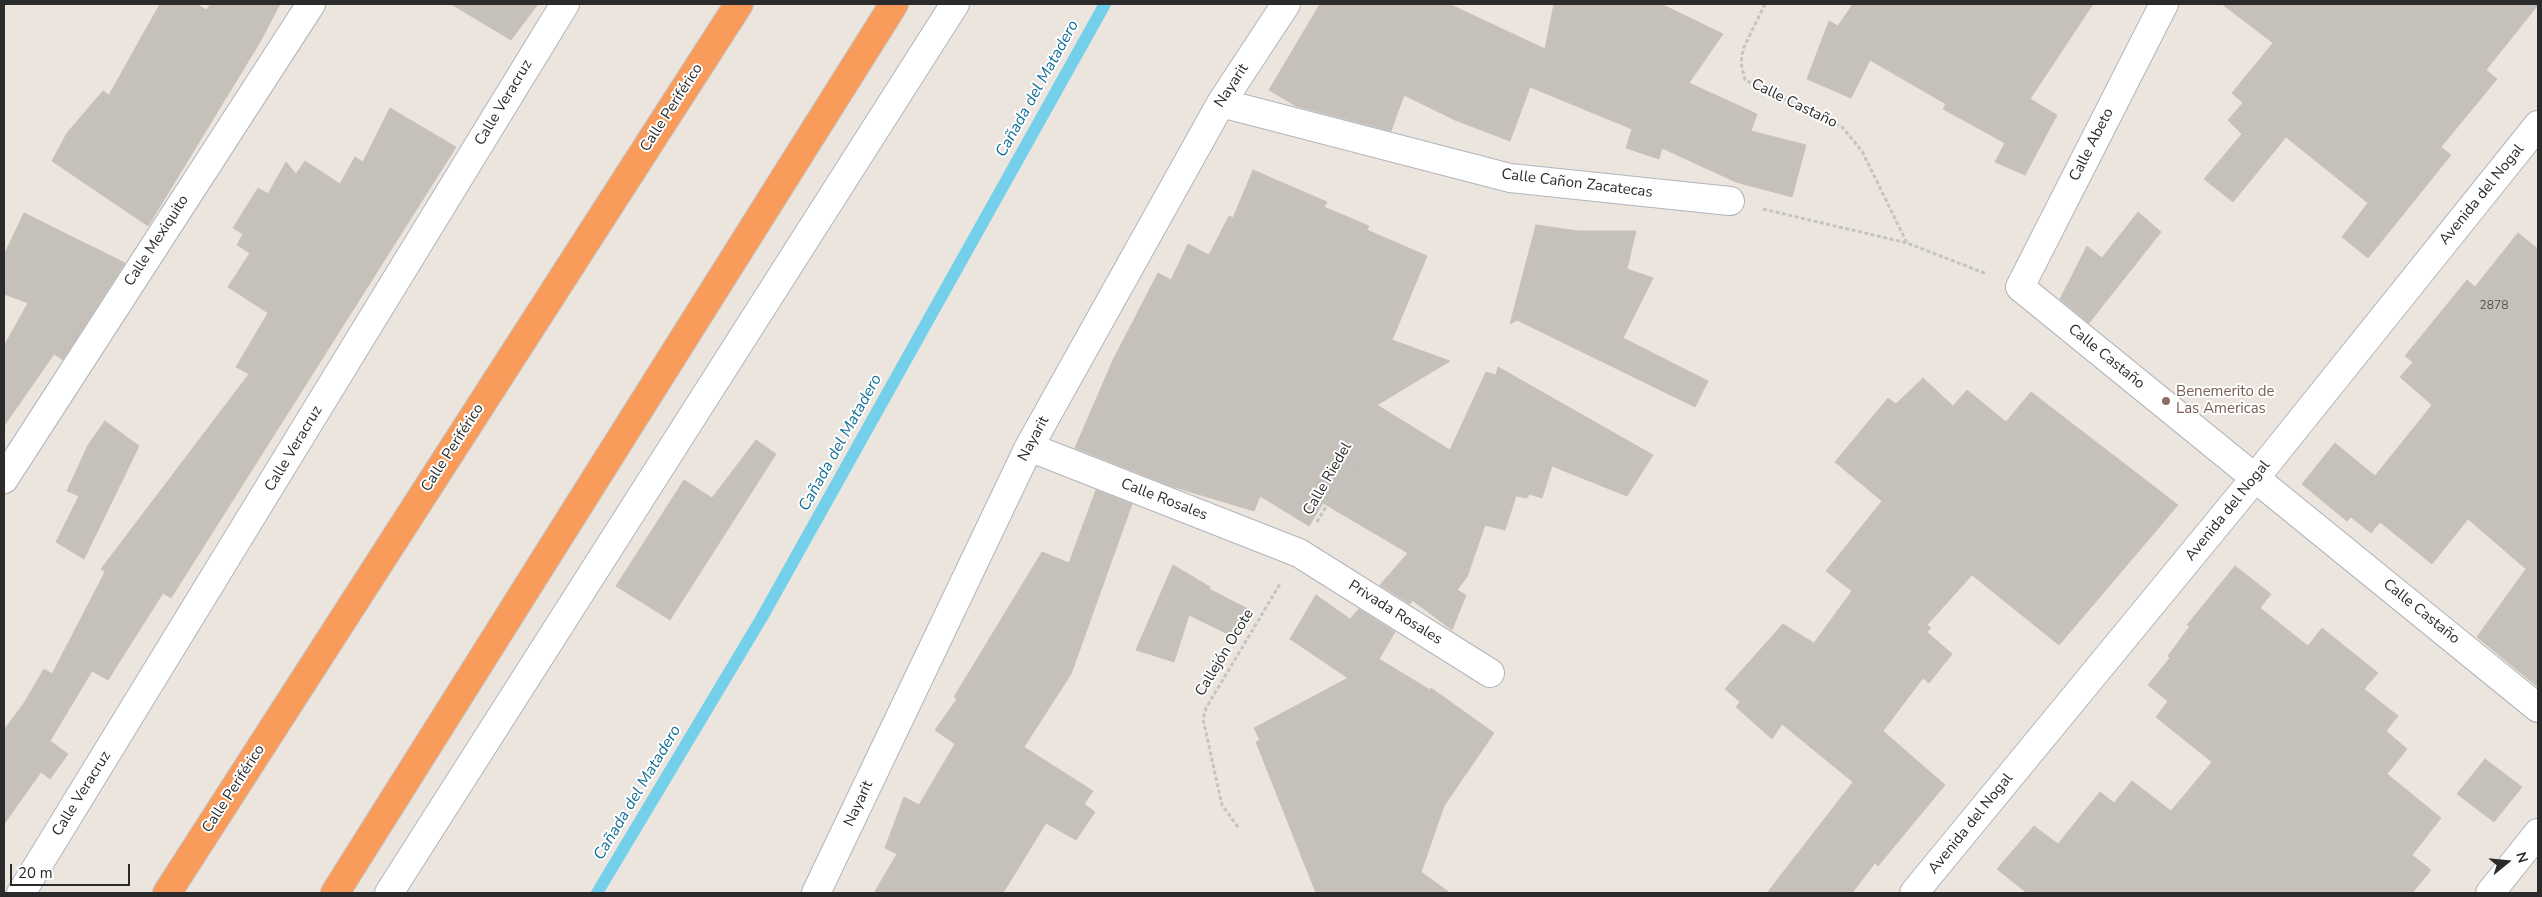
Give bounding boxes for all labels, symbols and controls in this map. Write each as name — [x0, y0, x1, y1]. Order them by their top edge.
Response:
water label: Cañada del Matadero — [992, 17, 1084, 161]
street label: Calle Veracruz — [471, 57, 537, 149]
street label: Calle Periférico — [637, 61, 707, 155]
street label: Nayarit — [1211, 61, 1253, 111]
street label: Calle Castaño — [1748, 75, 1840, 133]
street label: Calle Abeto — [2066, 105, 2118, 185]
street label: Avenida del Nogal — [2436, 141, 2528, 249]
street label: Calle Cañon Zacatecas — [1500, 166, 1654, 202]
street label: Calle Mexiquito — [121, 192, 193, 290]
house number: 2878 — [2480, 299, 2508, 313]
street label: Calle Castaño — [2064, 321, 2148, 393]
water label: Cañada del Matadero — [795, 371, 887, 515]
place label: Benemerito de Las Americas — [2176, 383, 2274, 418]
marker: Benemerito de Las Americas — [2160, 395, 2172, 407]
street label: Calle Periférico — [418, 401, 488, 495]
street label: Calle Veracruz — [261, 403, 327, 495]
street label: Nayarit — [1015, 413, 1053, 465]
street label: Calle Riedel — [1300, 439, 1356, 519]
street label: Avenida del Nogal — [2182, 457, 2274, 565]
street label: Calle Rosales — [1118, 475, 1210, 525]
street label: Calle Castaño — [2379, 576, 2463, 648]
street label: Privada Rosales — [1345, 577, 1445, 649]
street label: Callejón Ocote — [1192, 606, 1258, 700]
water label: Cañada del Matadero — [590, 722, 686, 864]
street label: Calle Periférico — [199, 742, 269, 836]
street label: Calle Veracruz — [49, 748, 115, 840]
street label: Avenida del Nogal — [1925, 770, 2017, 878]
street label: Nayarit — [841, 778, 877, 830]
north arrow — [2482, 837, 2532, 887]
text: N — [2511, 850, 2532, 865]
scale bar — [12, 854, 132, 886]
text: 20 m — [18, 863, 53, 883]

